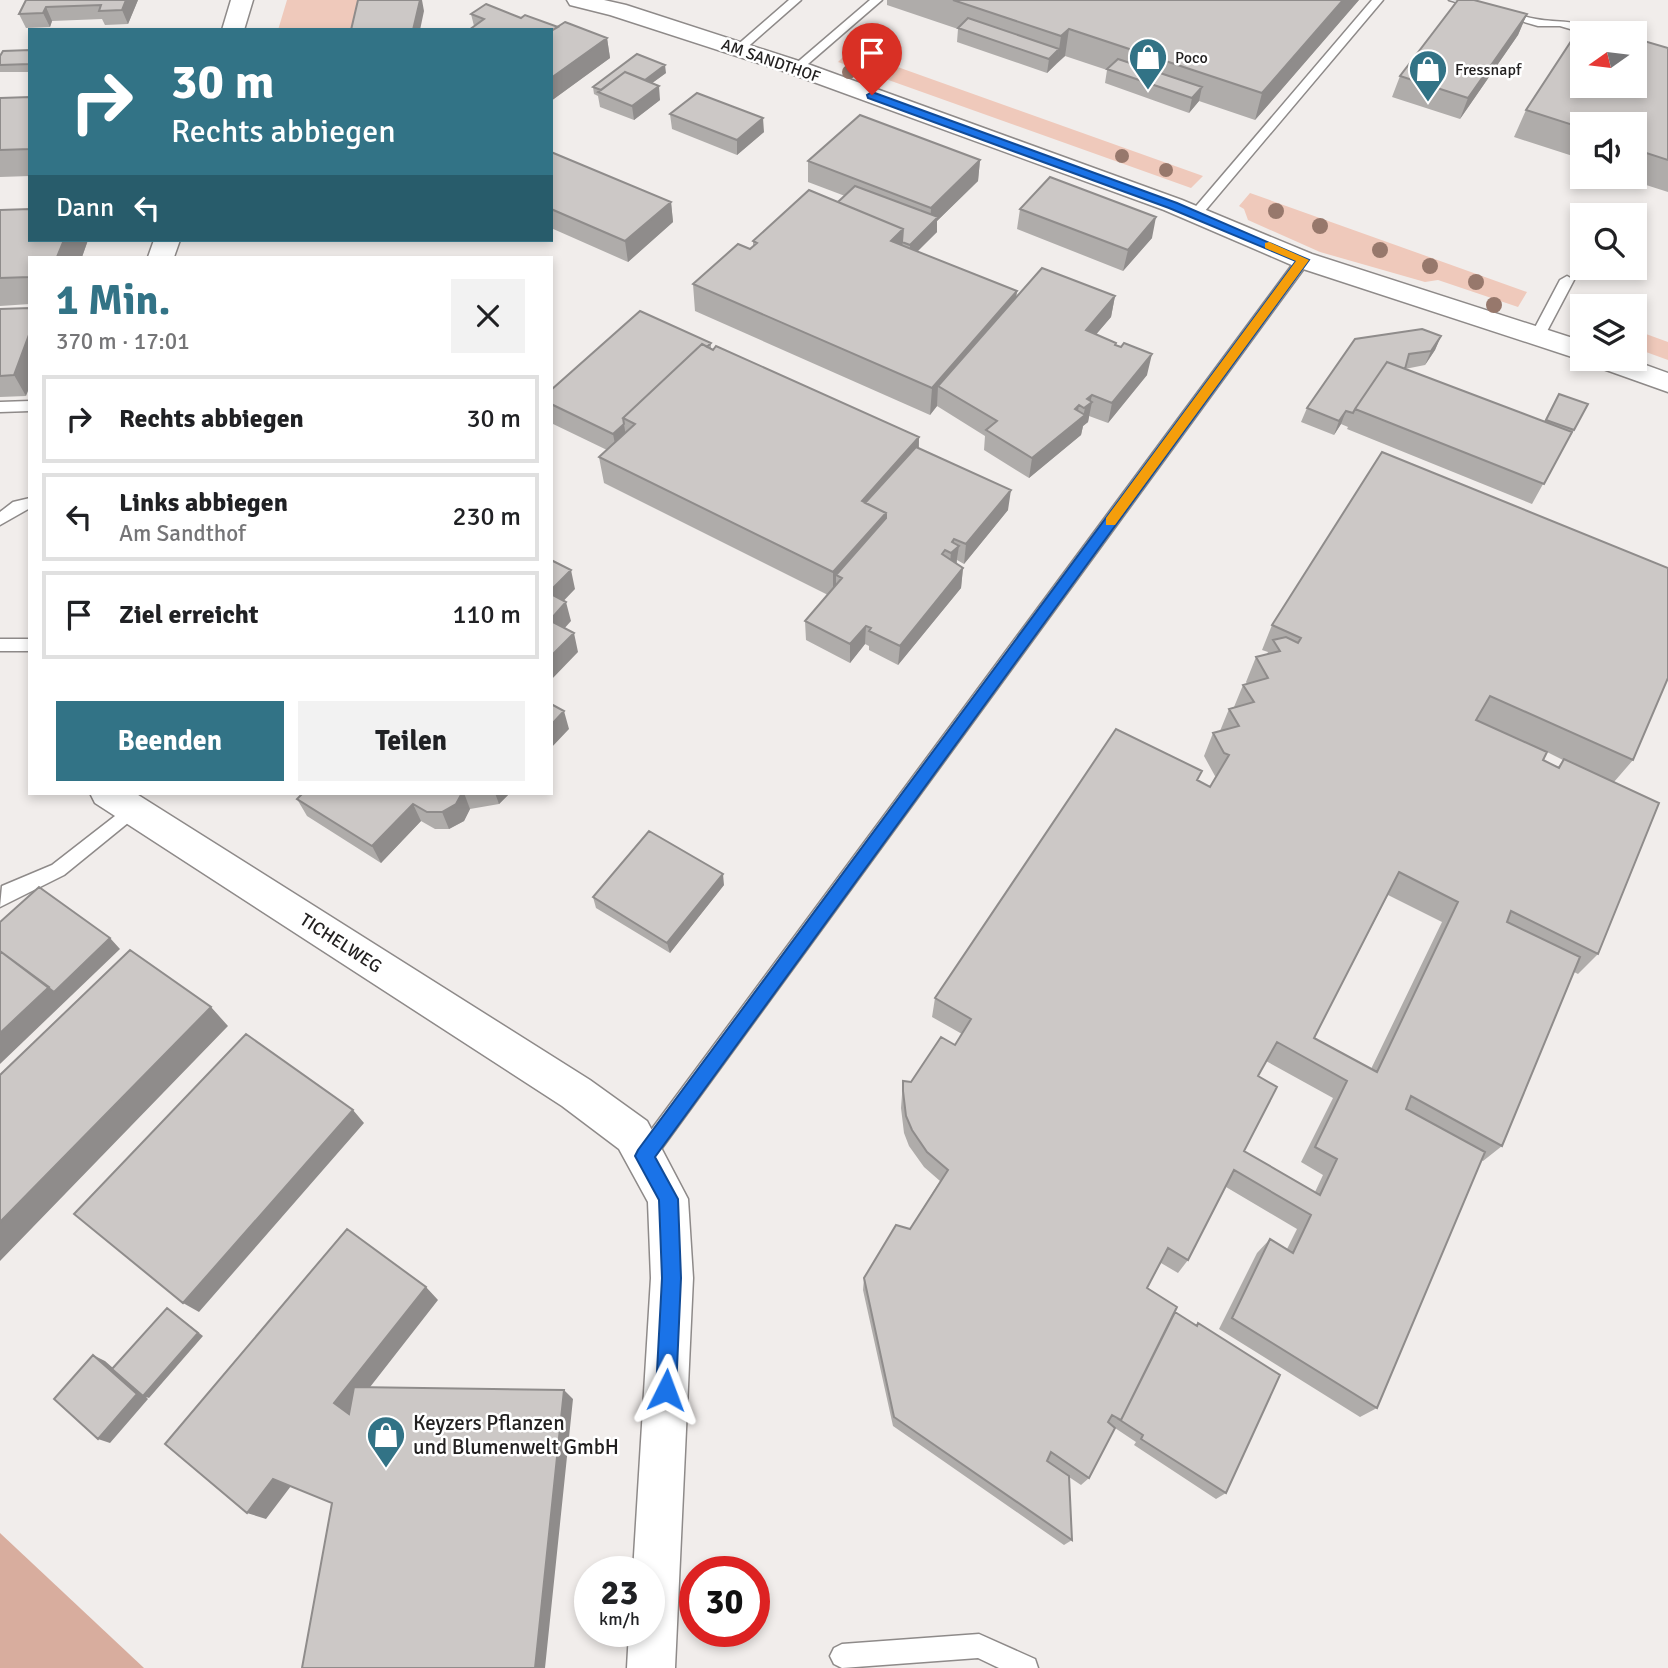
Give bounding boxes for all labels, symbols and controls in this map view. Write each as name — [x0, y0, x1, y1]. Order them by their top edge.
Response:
north arrow — [1570, 21, 1647, 98]
map controls — [1570, 21, 1647, 371]
pin — [842, 23, 902, 95]
icon: arrive — [853, 34, 891, 72]
street label: AM SANDTHOF — [719, 35, 823, 87]
shop icon: Poco — [1127, 36, 1169, 91]
place label: Poco — [1175, 48, 1208, 68]
shop icon: Fressnapf — [1407, 48, 1449, 103]
text: 30 m — [171, 52, 274, 112]
icon: right — [56, 56, 147, 147]
place label: Fressnapf — [1455, 60, 1522, 80]
text: Rechts abbiegen — [171, 112, 396, 151]
button: sound — [1570, 112, 1647, 189]
icon: left — [128, 189, 166, 227]
text: Dann — [56, 192, 114, 224]
button: search — [1570, 203, 1647, 280]
text: 1 Min. — [56, 275, 170, 326]
button: close — [451, 279, 525, 353]
button: layers — [1570, 294, 1647, 371]
text: 370 m · 17:01 — [56, 327, 190, 356]
icon: right — [60, 400, 98, 438]
text: Rechts abbiegen — [119, 403, 304, 435]
text: 30 m — [466, 403, 521, 435]
text: Links abbiegen — [119, 487, 288, 519]
icon: left — [60, 498, 98, 536]
text: 230 m — [452, 501, 521, 533]
text: Am Sandthof — [119, 519, 246, 548]
icon: arrive — [60, 596, 98, 634]
text: Ziel erreicht — [119, 599, 259, 631]
text: 110 m — [452, 599, 521, 631]
button: Beenden — [56, 701, 284, 781]
button: Teilen — [298, 701, 525, 781]
street label: TICHELWEG — [296, 909, 386, 977]
position arrow — [629, 1353, 703, 1427]
place label: Keyzers Pflanzen und Blumenwelt GmbH — [413, 1410, 619, 1460]
shop icon: Keyzers Pflanzen und Blumenwelt GmbH — [365, 1414, 407, 1469]
speed limit sign: 30 — [679, 1556, 770, 1647]
text: 23 — [601, 1571, 638, 1614]
text: km/h — [599, 1608, 640, 1630]

